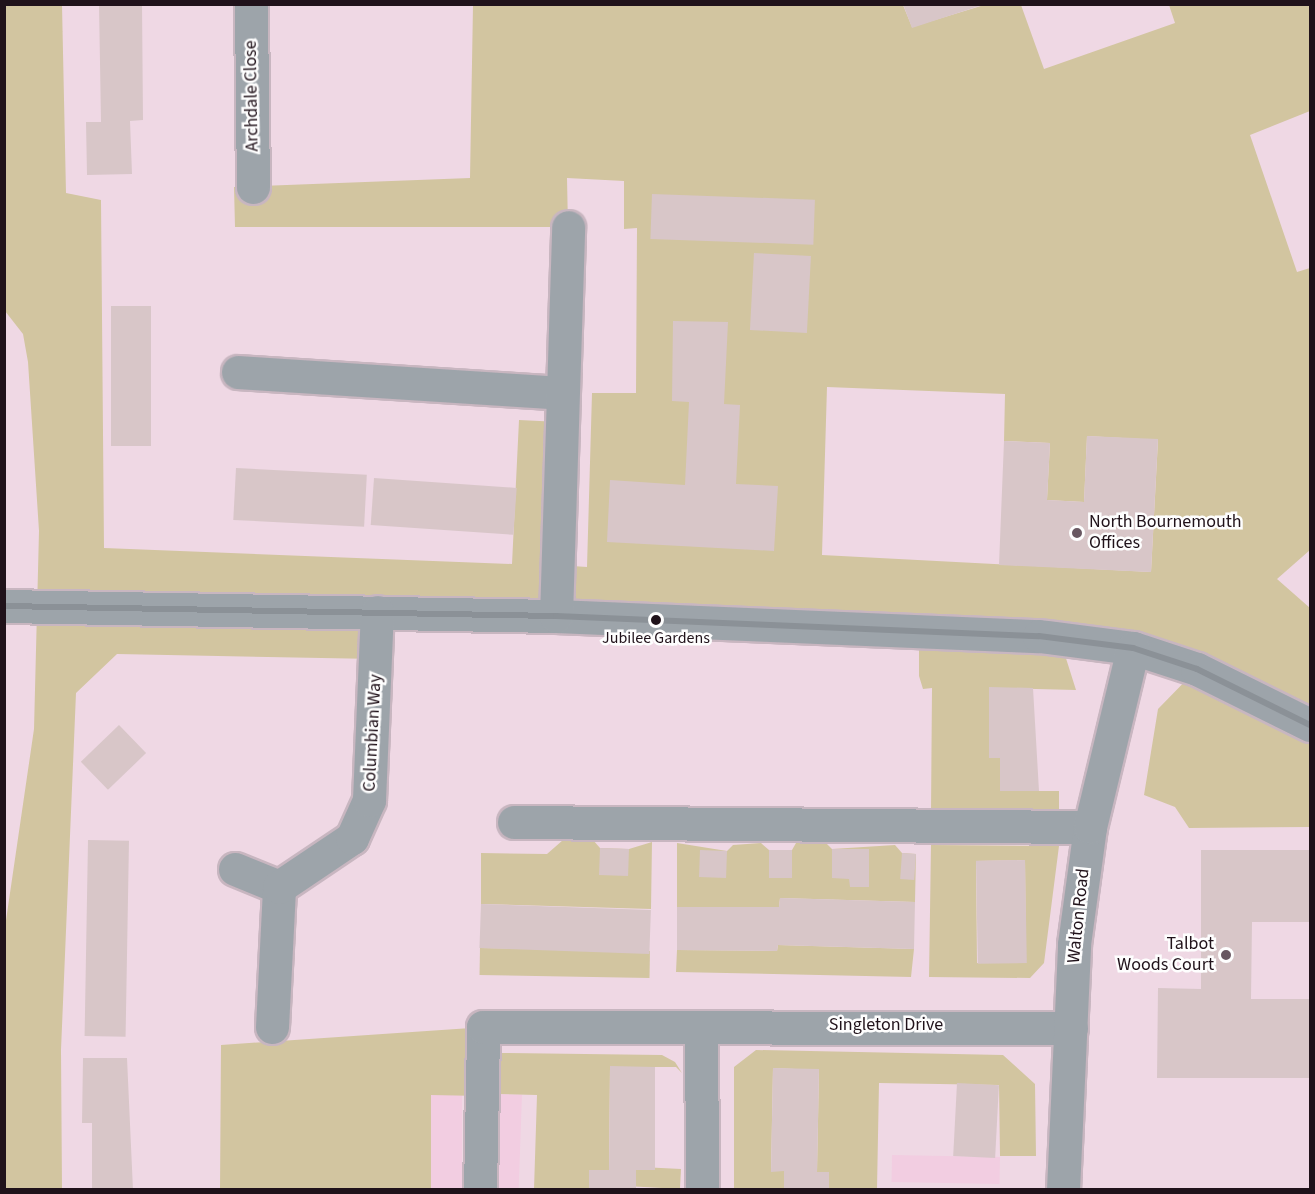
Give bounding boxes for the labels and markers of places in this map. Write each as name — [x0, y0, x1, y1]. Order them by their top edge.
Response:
place label: North Bournemouth Offices — [1089, 512, 1242, 554]
marker: North Bournemouth Offices — [1070, 526, 1084, 540]
marker: Jubilee Gardens — [650, 614, 662, 626]
place label: Jubilee Gardens — [602, 628, 710, 648]
place label: Talbot Woods Court — [1117, 934, 1214, 976]
marker: Talbot Woods Court — [1219, 948, 1233, 962]

